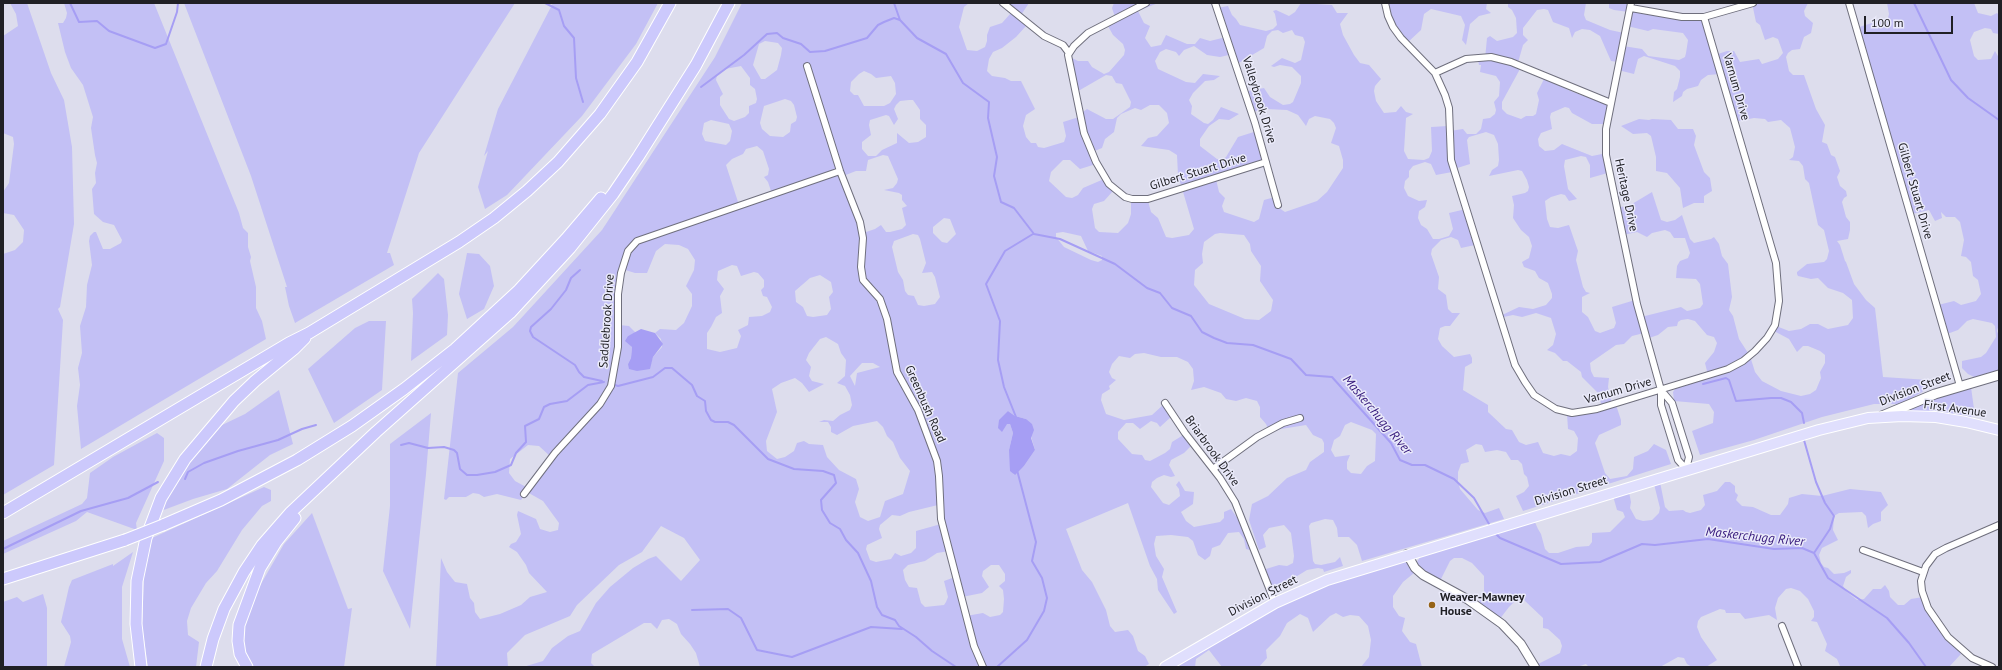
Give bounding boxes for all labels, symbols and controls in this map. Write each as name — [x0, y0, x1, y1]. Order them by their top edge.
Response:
scale bar — [1866, 8, 1955, 34]
text: 100 m — [1871, 15, 1904, 30]
street label: Varnum Drive — [1720, 52, 1752, 122]
street label: Valleybrook Drive — [1239, 55, 1279, 145]
street label: Gilbert Stuart Drive — [1894, 141, 1936, 241]
street label: Gilbert Stuart Drive — [1148, 151, 1248, 193]
street label: Heritage Drive — [1611, 157, 1641, 233]
street label: Saddlebrook Drive — [597, 274, 617, 368]
street label: Greenbush Road — [901, 363, 949, 445]
street label: Division Street — [1877, 369, 1953, 409]
water label: Maskerchugg River — [1339, 372, 1415, 458]
street label: Varnum Drive — [1583, 375, 1653, 407]
street label: First Avenue — [1923, 397, 1987, 421]
street label: Briarbrook Drive — [1182, 413, 1242, 489]
street label: Division Street — [1533, 473, 1609, 509]
water label: Maskerchugg River — [1705, 524, 1805, 550]
street label: Division Street — [1226, 573, 1300, 619]
place label: Weaver-Mawney House — [1440, 591, 1524, 619]
marker: Weaver-Mawney House — [1427, 600, 1437, 610]

